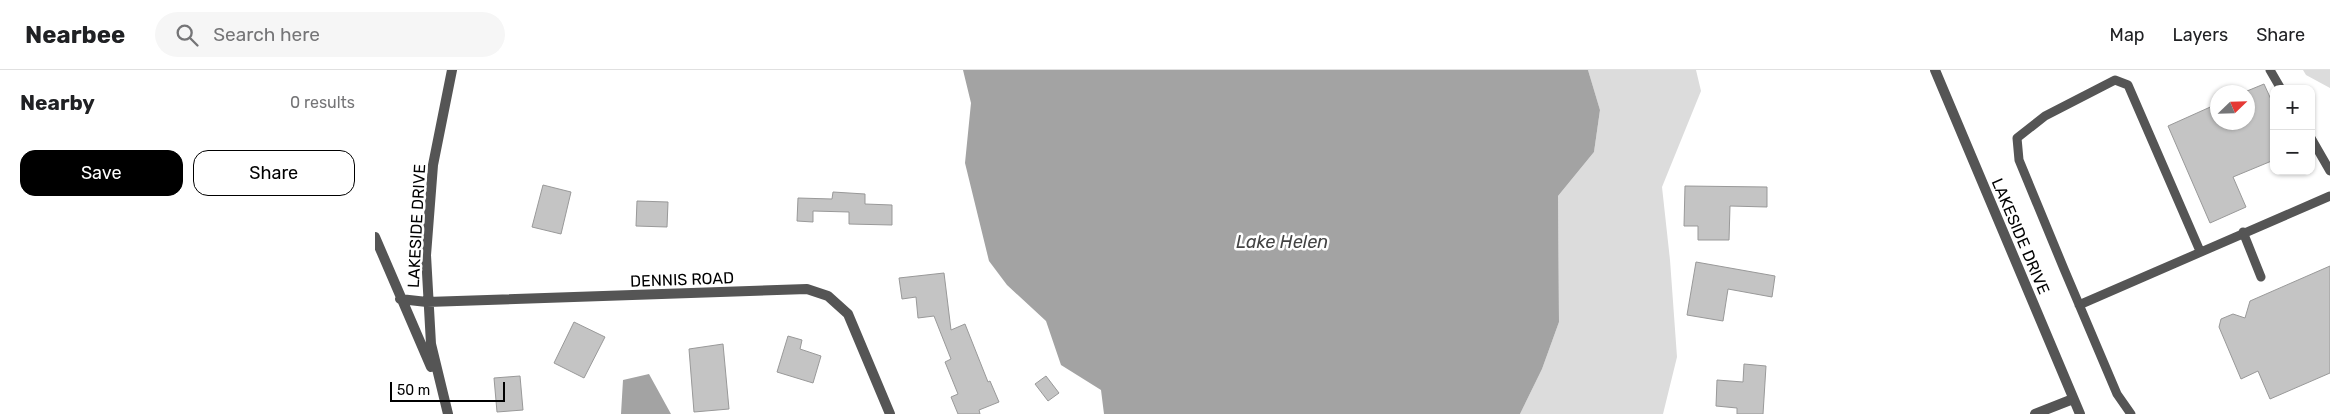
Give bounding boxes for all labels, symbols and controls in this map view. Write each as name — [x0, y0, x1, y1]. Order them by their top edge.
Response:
search box — [155, 12, 505, 57]
text: Nearbee — [25, 21, 125, 49]
icon: search — [173, 21, 201, 49]
text: Search here — [213, 23, 320, 46]
text: Map — [2110, 24, 2145, 46]
text: Layers — [2173, 24, 2228, 46]
text: Share — [2256, 24, 2305, 46]
north arrow — [2210, 85, 2255, 130]
map controls — [2270, 85, 2315, 175]
button: + — [2270, 85, 2315, 130]
text: Nearby — [20, 90, 95, 115]
text: 0 results — [290, 93, 355, 112]
button: − — [2270, 130, 2315, 175]
button: Save — [20, 150, 183, 196]
button: Share — [193, 150, 355, 196]
street label: LAKESIDE DRIVE — [404, 164, 429, 288]
street label: LAKESIDE DRIVE — [1988, 175, 2054, 297]
water label: Lake Helen — [1236, 231, 1328, 253]
street label: DENNIS ROAD — [630, 268, 734, 291]
scale bar — [390, 379, 505, 402]
text: 50 m — [397, 382, 430, 399]

